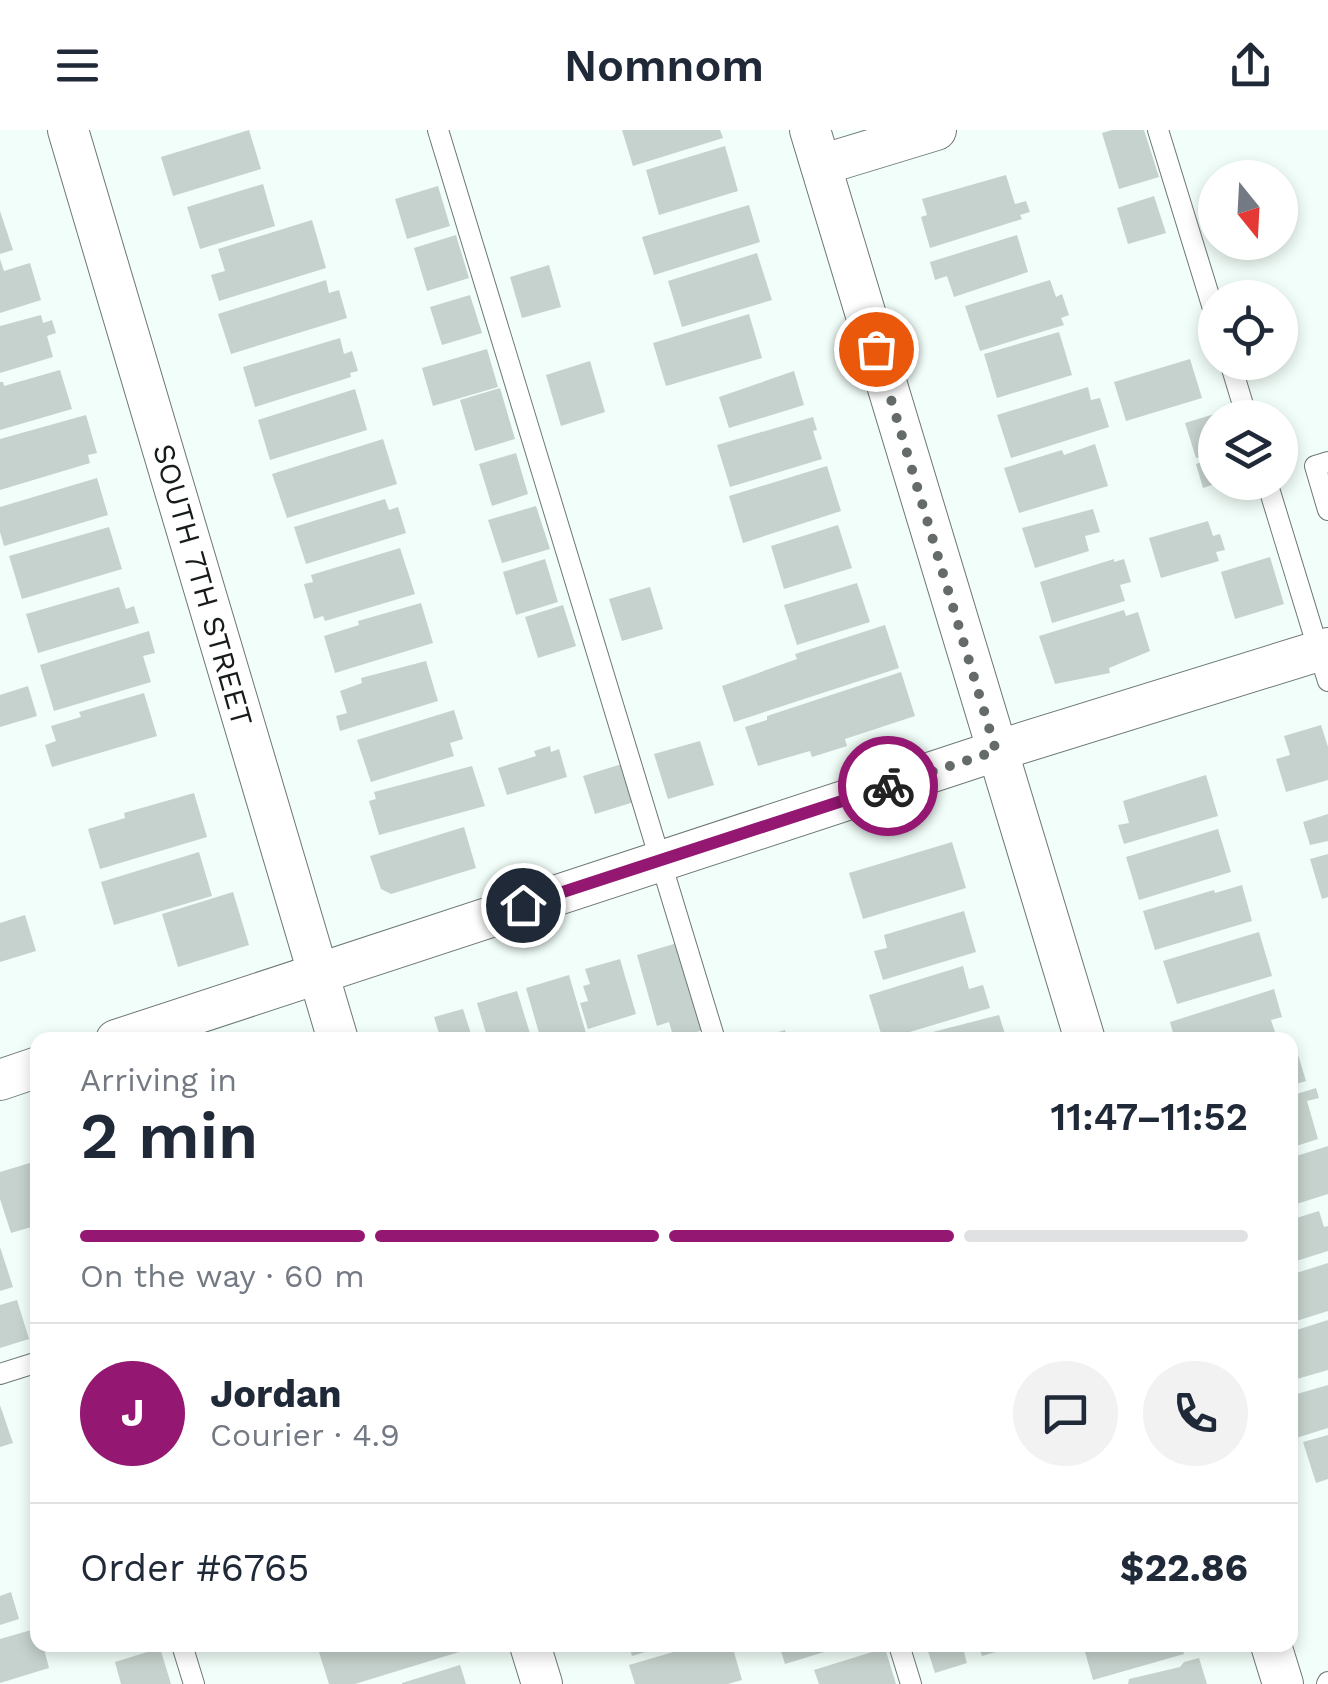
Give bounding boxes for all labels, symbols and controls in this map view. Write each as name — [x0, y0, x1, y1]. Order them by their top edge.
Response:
icon: menu — [50, 38, 105, 93]
icon: share — [1223, 38, 1278, 93]
text: Nomnom — [564, 39, 764, 92]
north arrow — [1198, 160, 1298, 260]
map controls — [1198, 160, 1298, 500]
button: locate — [1198, 280, 1298, 380]
pin — [834, 307, 919, 392]
icon: bag — [849, 322, 904, 377]
button: layers — [1198, 400, 1298, 500]
street label: SOUTH 7TH STREET — [146, 440, 260, 730]
courier — [838, 736, 938, 836]
icon: bike — [861, 759, 916, 814]
pin — [481, 863, 566, 948]
icon: home — [496, 878, 551, 933]
text: Arriving in — [80, 1061, 237, 1099]
text: 11:47–11:52 — [1051, 1095, 1248, 1139]
text: 2 min — [80, 1098, 258, 1174]
text: On the way · 60 m — [80, 1257, 365, 1295]
button: chat — [1013, 1361, 1118, 1466]
button: phone — [1143, 1361, 1248, 1466]
text: Jordan — [210, 1372, 342, 1416]
text: J — [121, 1391, 144, 1435]
text: Courier · 4.9 — [210, 1416, 400, 1454]
text: Order #6765 — [80, 1546, 309, 1590]
text: $22.86 — [1120, 1546, 1248, 1590]

